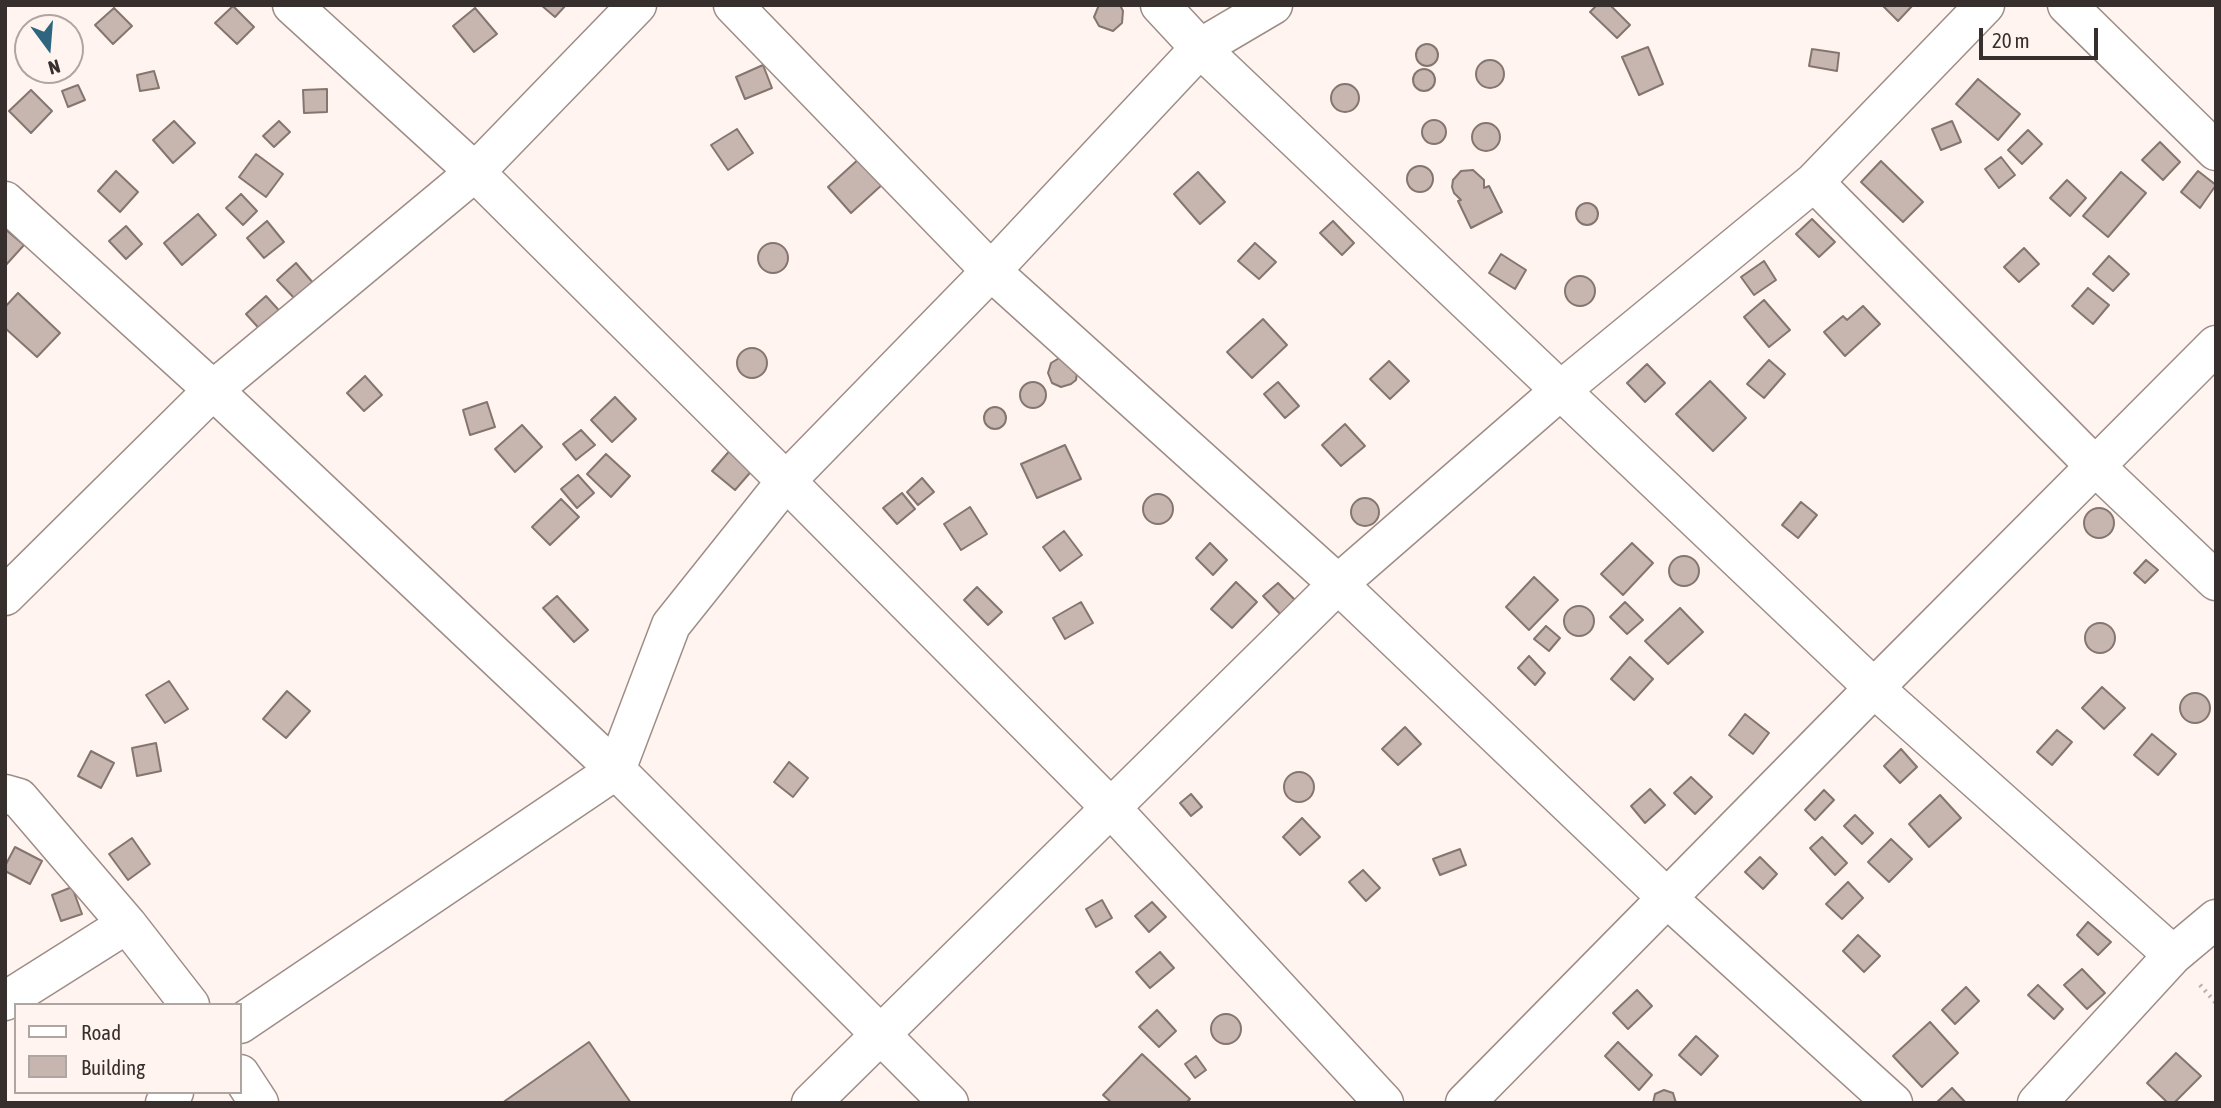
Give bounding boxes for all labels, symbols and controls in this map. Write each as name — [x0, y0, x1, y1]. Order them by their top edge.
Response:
north arrow — [14, 14, 84, 84]
scale bar — [1983, 14, 2102, 58]
text: 20 m — [1992, 28, 2030, 52]
text: N — [46, 55, 63, 79]
legend — [14, 1003, 242, 1094]
text: Road — [81, 1020, 121, 1044]
text: Building — [81, 1055, 145, 1079]

